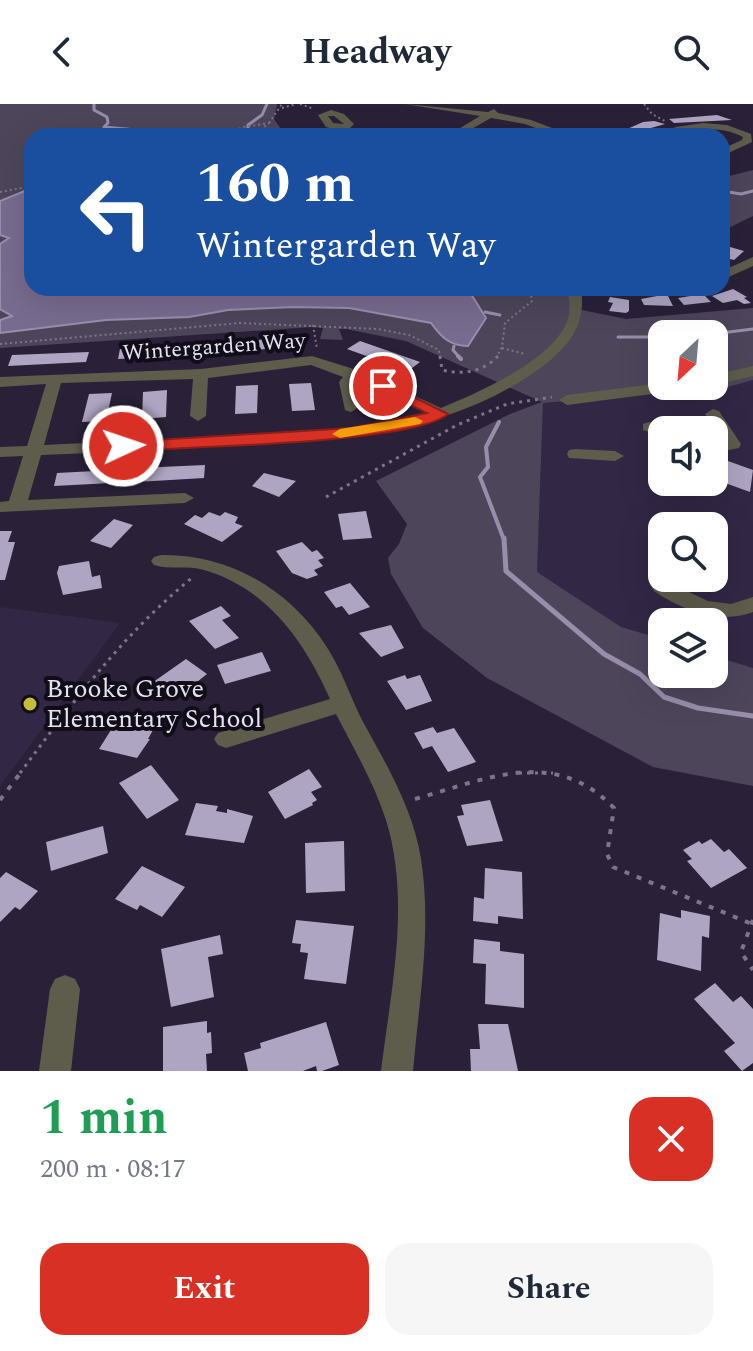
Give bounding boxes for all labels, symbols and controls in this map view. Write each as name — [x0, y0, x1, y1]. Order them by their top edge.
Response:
text: Headway — [302, 25, 451, 80]
icon: back — [40, 30, 84, 74]
icon: search — [669, 30, 713, 74]
text: 160 m — [196, 142, 355, 227]
icon: left — [64, 160, 168, 264]
text: Wintergarden Way — [196, 219, 496, 274]
north arrow — [648, 320, 728, 400]
map controls — [648, 320, 728, 688]
street label: Wintergarden Way — [122, 324, 308, 370]
pin — [349, 352, 417, 420]
icon: arrive — [361, 364, 405, 408]
position arrow — [81, 404, 165, 488]
button: sound — [648, 416, 728, 496]
button: search — [648, 512, 728, 592]
button: layers — [648, 608, 728, 688]
place label: Brooke Grove Elementary School — [46, 669, 262, 739]
marker: Brooke Grove Elementary School — [21, 695, 39, 713]
text: 1 min — [40, 1082, 168, 1155]
button: close — [629, 1097, 713, 1181]
text: 200 m · 08:17 — [40, 1149, 186, 1189]
button: Exit — [40, 1243, 369, 1335]
button: Share — [385, 1243, 713, 1335]

